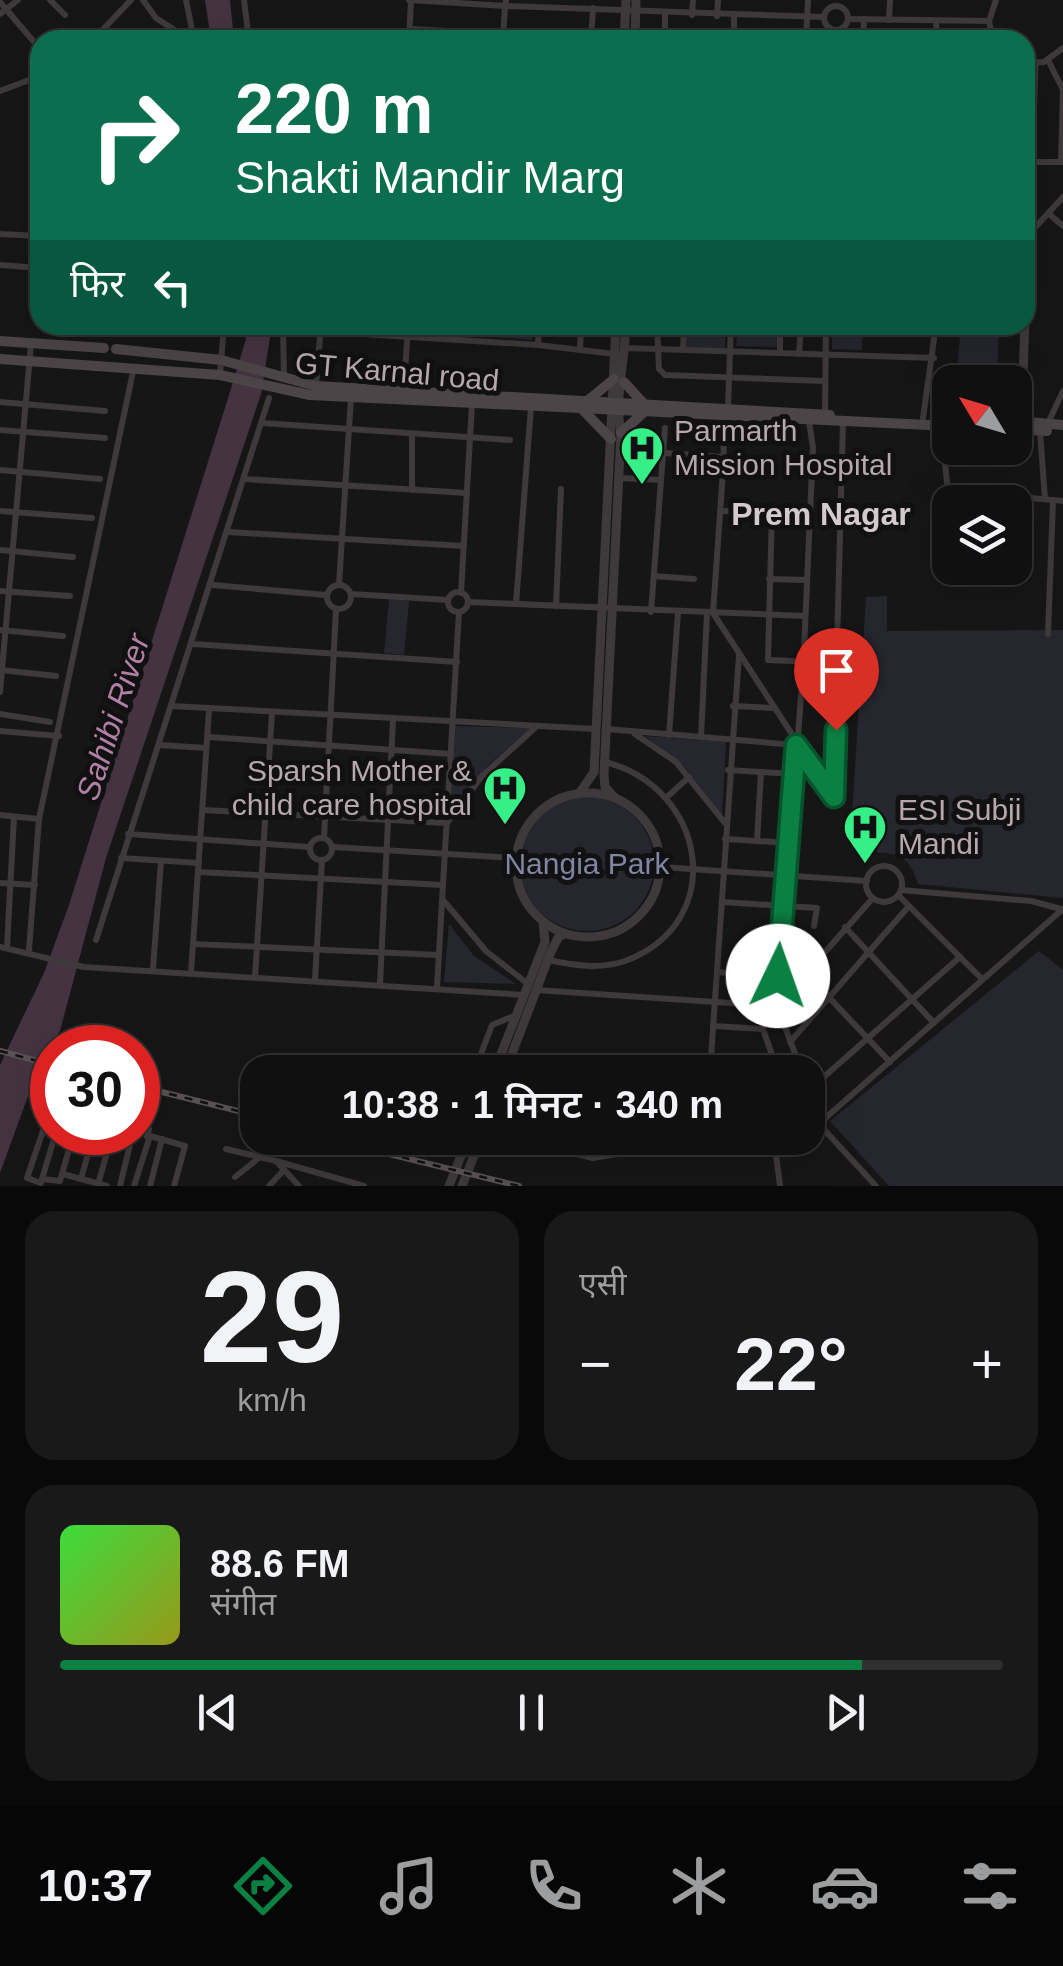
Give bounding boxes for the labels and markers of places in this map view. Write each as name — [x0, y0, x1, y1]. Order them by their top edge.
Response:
place label: Parmarth Mission Hospital — [674, 414, 892, 481]
hospital icon: Parmarth Mission Hospital — [619, 425, 665, 486]
pin — [794, 628, 879, 731]
place label: Sparsh Mother & child care hospital — [232, 754, 472, 821]
hospital icon: Sparsh Mother & child care hospital — [482, 765, 528, 826]
place label: ESI Subji Mandi — [898, 793, 1021, 860]
hospital icon: ESI Subji Mandi — [842, 804, 888, 865]

